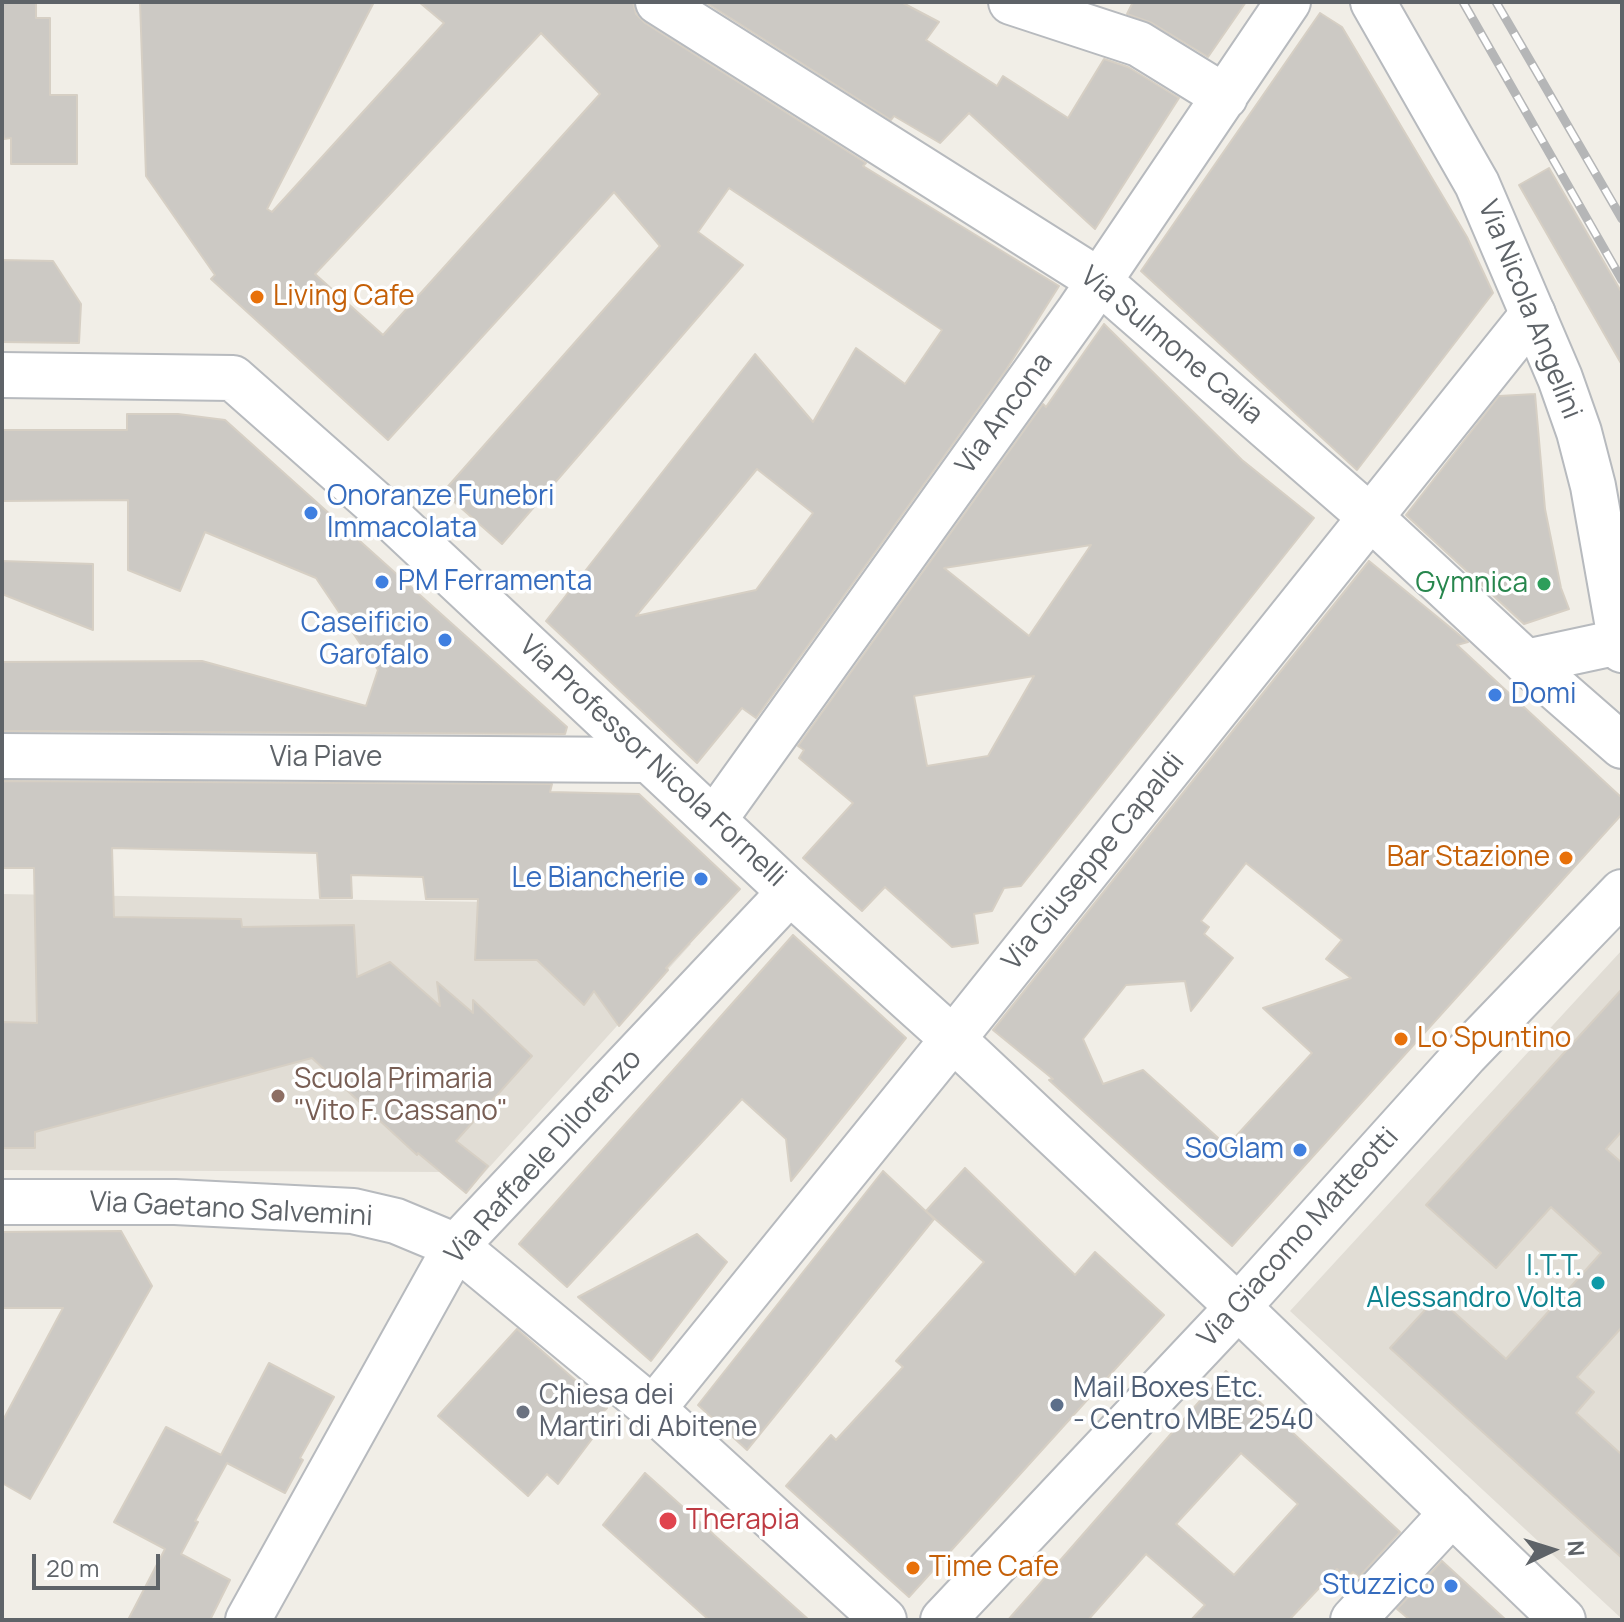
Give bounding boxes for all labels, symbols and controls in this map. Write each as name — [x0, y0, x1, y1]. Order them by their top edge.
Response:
street label: Via Nicola Angelini — [1470, 196, 1588, 424]
street label: Via Sulmone Calia — [1073, 260, 1269, 432]
place label: Living Cafe — [273, 280, 415, 314]
marker: Living Cafe — [248, 288, 266, 306]
street label: Via Ancona — [950, 347, 1060, 481]
place label: Onoranze Funebri Immacolata — [327, 480, 555, 546]
marker: Onoranze Funebri Immacolata — [302, 504, 320, 522]
place label: PM Ferramenta — [398, 565, 592, 599]
place label: Gymnica — [1416, 567, 1528, 601]
marker: PM Ferramenta — [373, 573, 391, 591]
marker: Gymnica — [1535, 575, 1553, 593]
place label: Caseificio Garofalo — [301, 607, 429, 673]
street label: Via Professor Nicola Fornelli — [512, 629, 792, 895]
marker: Caseificio Garofalo — [436, 631, 454, 649]
place label: Domi — [1511, 678, 1577, 712]
marker: Domi — [1486, 686, 1504, 704]
street label: Via Piave — [270, 741, 382, 775]
street label: Via Giuseppe Capaldi — [996, 746, 1192, 978]
place label: Bar Stazione — [1387, 841, 1550, 875]
marker: Bar Stazione — [1557, 849, 1575, 867]
place label: Le Biancherie — [511, 862, 685, 896]
marker: Le Biancherie — [692, 870, 710, 888]
place label: Lo Spuntino — [1417, 1022, 1571, 1056]
marker: Lo Spuntino — [1392, 1030, 1410, 1048]
street label: Via Raffaele Dilorenzo — [439, 1043, 649, 1271]
place label: Scuola Primaria "Vito F. Cassano" — [294, 1063, 508, 1129]
marker: Scuola Primaria "Vito F. Cassano" — [269, 1087, 287, 1105]
street label: Via Giacomo Matteotti — [1192, 1121, 1406, 1355]
place label: SoGlam — [1185, 1133, 1284, 1167]
marker: SoGlam — [1291, 1141, 1309, 1159]
street label: Via Gaetano Salvemini — [89, 1186, 373, 1234]
place label: I.T.T. Alessandro Volta — [1366, 1250, 1582, 1316]
marker: I.T.T. Alessandro Volta — [1589, 1274, 1607, 1292]
place label: Mail Boxes Etc. - Centro MBE 2540 — [1073, 1372, 1314, 1438]
place label: Chiesa dei Martiri di Abitene — [539, 1379, 757, 1445]
marker: Mail Boxes Etc. - Centro MBE 2540 — [1048, 1396, 1066, 1414]
marker: Chiesa dei Martiri di Abitene — [514, 1403, 532, 1421]
place label: Therapia — [686, 1504, 799, 1538]
marker: Therapia — [657, 1510, 679, 1532]
north arrow — [1512, 1510, 1592, 1590]
scale bar — [36, 1538, 164, 1588]
text: N — [1560, 1539, 1591, 1557]
text: 20 m — [46, 1551, 99, 1584]
place label: Time Cafe — [929, 1551, 1059, 1585]
marker: Time Cafe — [904, 1559, 922, 1577]
place label: Stuzzico — [1322, 1569, 1435, 1603]
marker: Stuzzico — [1442, 1577, 1460, 1595]

